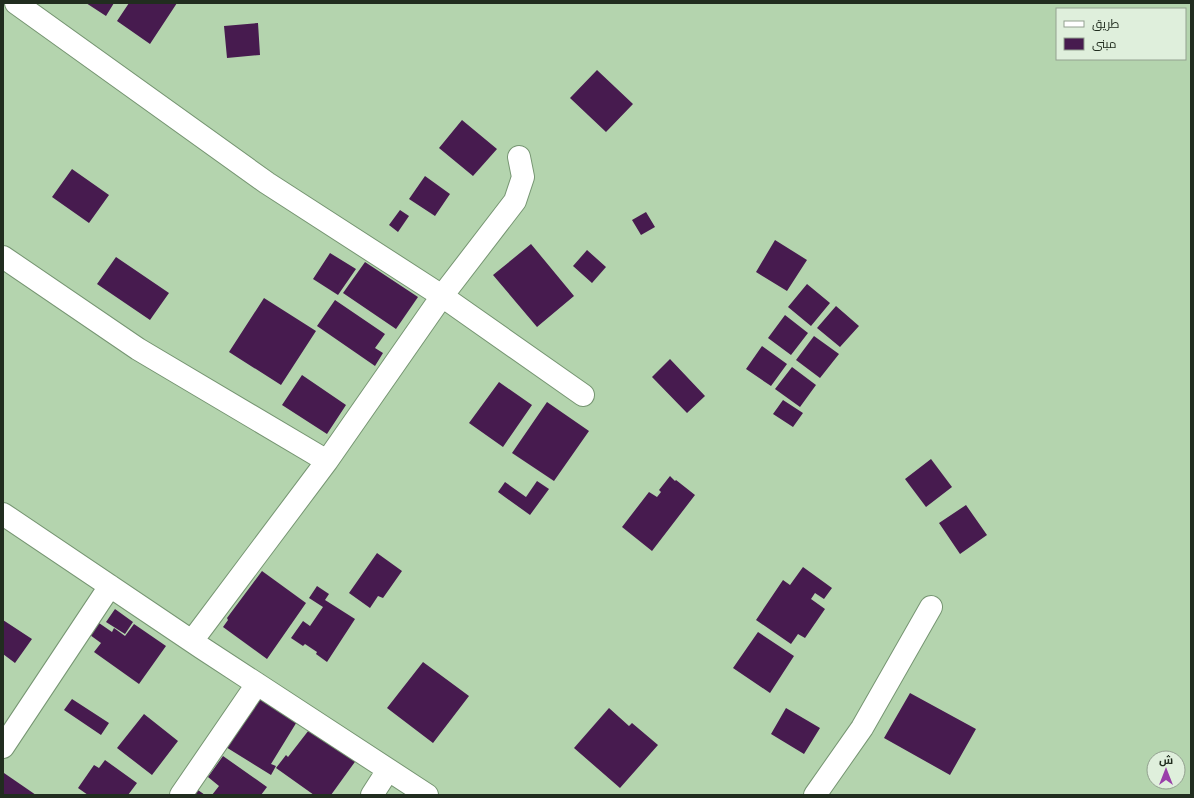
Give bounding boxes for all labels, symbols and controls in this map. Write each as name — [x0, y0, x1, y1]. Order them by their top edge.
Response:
legend — [1056, 8, 1186, 60]
text: طريق — [1092, 17, 1120, 31]
text: مبنى — [1092, 37, 1117, 51]
north arrow — [1146, 750, 1186, 790]
text: ش — [1159, 754, 1173, 767]

